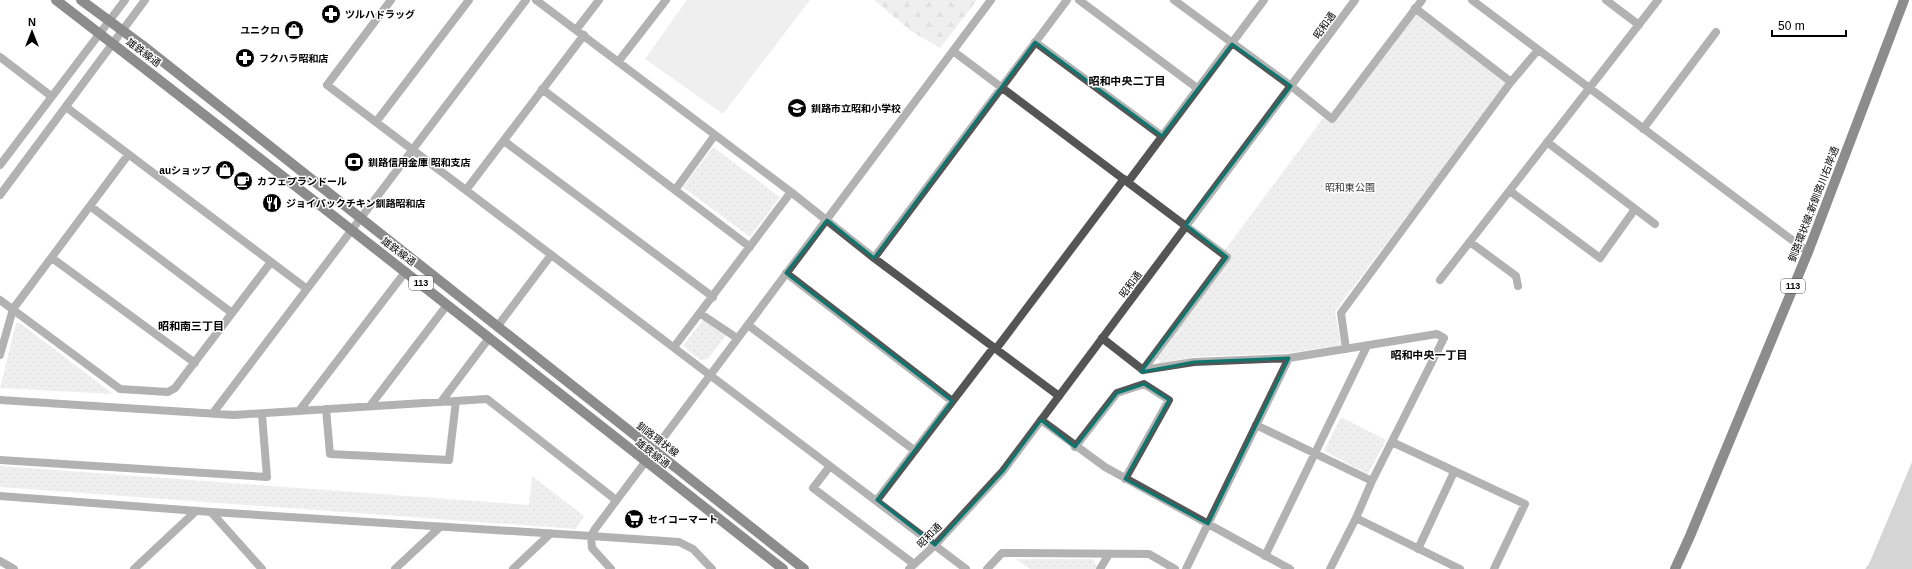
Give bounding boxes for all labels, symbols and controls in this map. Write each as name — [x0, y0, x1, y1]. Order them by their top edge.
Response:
pharmacy icon: ツルハドラッグ — [320, 3, 342, 25]
place label: ツルハドラッグ — [345, 9, 415, 20]
street label: 昭和通 — [1311, 10, 1338, 41]
north arrow — [12, 12, 52, 52]
scale bar — [1772, 12, 1846, 38]
text: N — [28, 16, 36, 28]
shop icon: ユニクロ — [283, 19, 305, 41]
text: 50 m — [1778, 19, 1805, 33]
place label: ユニクロ — [240, 25, 280, 36]
street label: 雄鉄線通 — [124, 36, 163, 69]
pharmacy icon: フクハラ昭和店 — [234, 47, 256, 69]
place label: フクハラ昭和店 — [259, 53, 329, 64]
district label: 昭和中央二丁目 — [1089, 75, 1166, 87]
school or university icon: 釧路市立昭和小学校 — [786, 97, 808, 119]
place label: 釧路市立昭和小学校 — [811, 103, 901, 114]
street label: 釧路環状線;新釧路川右岸通 — [1786, 145, 1841, 263]
bank icon: 釧路信用金庫 昭和支店 — [343, 151, 365, 173]
place label: 釧路信用金庫 昭和支店 — [368, 157, 471, 168]
shop icon: auショップ — [214, 159, 236, 181]
place label: auショップ — [159, 165, 211, 176]
cafe icon: カフェプランドール — [232, 170, 254, 192]
place label: カフェプランドール — [257, 176, 347, 187]
park label: 昭和東公園 — [1325, 182, 1375, 193]
restaurant icon: ジョイパックチキン釧路昭和店 — [261, 192, 283, 214]
place label: ジョイパックチキン釧路昭和店 — [286, 198, 426, 209]
street label: 雄鉄線通 — [379, 235, 418, 268]
street label: 昭和通 — [1117, 269, 1144, 300]
road number: 113 — [409, 276, 433, 290]
road number: 113 — [1781, 279, 1805, 293]
district label: 昭和南三丁目 — [158, 320, 224, 332]
district label: 昭和中央一丁目 — [1391, 349, 1468, 361]
street label: 釧路環状線 — [634, 420, 681, 459]
street label: 雄鉄線通 — [634, 437, 672, 470]
supermarket icon: セイコーマート — [623, 508, 645, 530]
place label: セイコーマート — [648, 514, 718, 525]
street label: 昭和通 — [915, 521, 944, 550]

